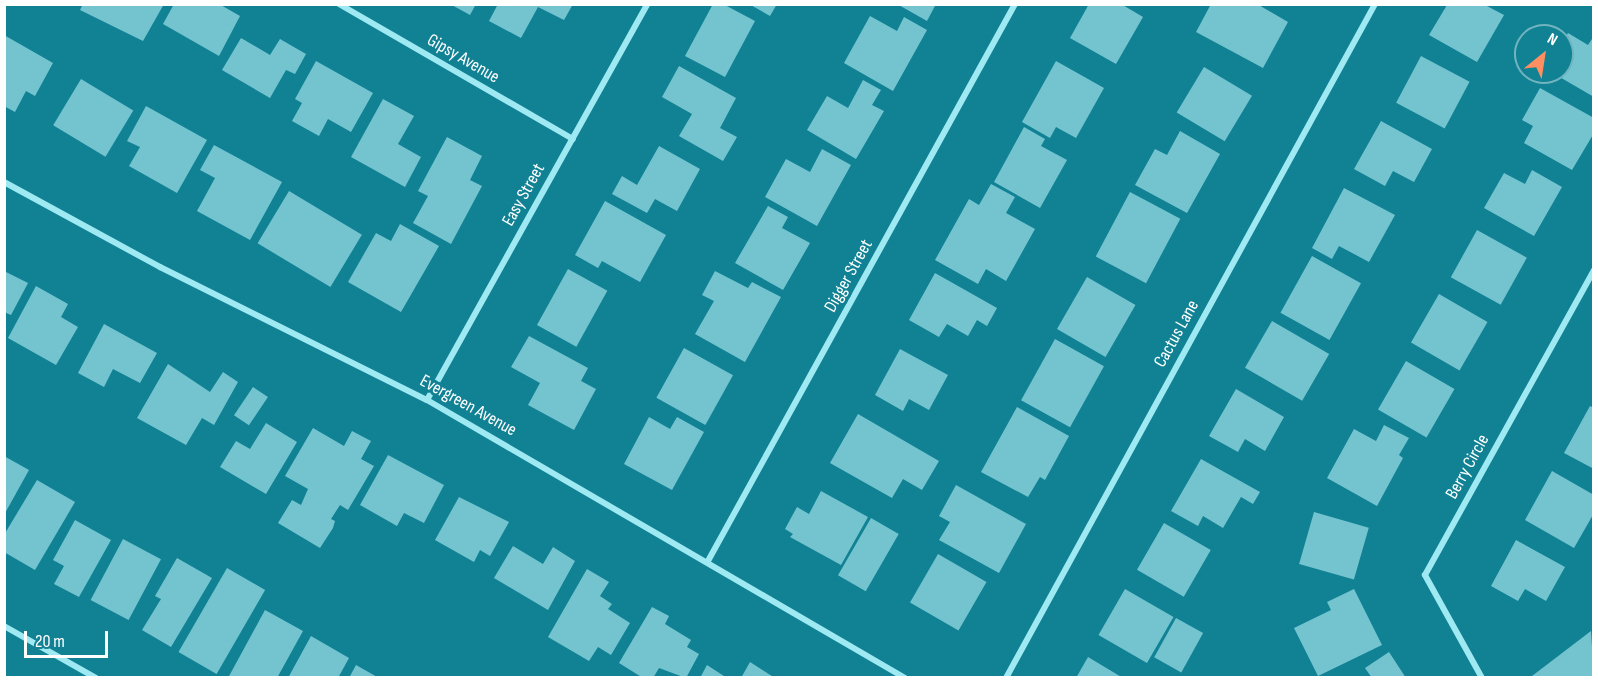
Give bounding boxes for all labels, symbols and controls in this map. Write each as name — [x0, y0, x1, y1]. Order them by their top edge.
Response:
north arrow — [1514, 24, 1574, 84]
text: N — [1544, 29, 1561, 50]
street label: Gipsy Avenue — [423, 30, 503, 88]
street label: Easy Street — [498, 160, 550, 230]
street label: Digger Street — [820, 236, 878, 316]
street label: Cactus Lane — [1150, 297, 1204, 371]
street label: Evergreen Avenue — [416, 371, 520, 441]
street label: Berry Circle — [1442, 431, 1494, 503]
scale bar — [27, 619, 111, 657]
text: 20 m — [35, 631, 65, 652]

